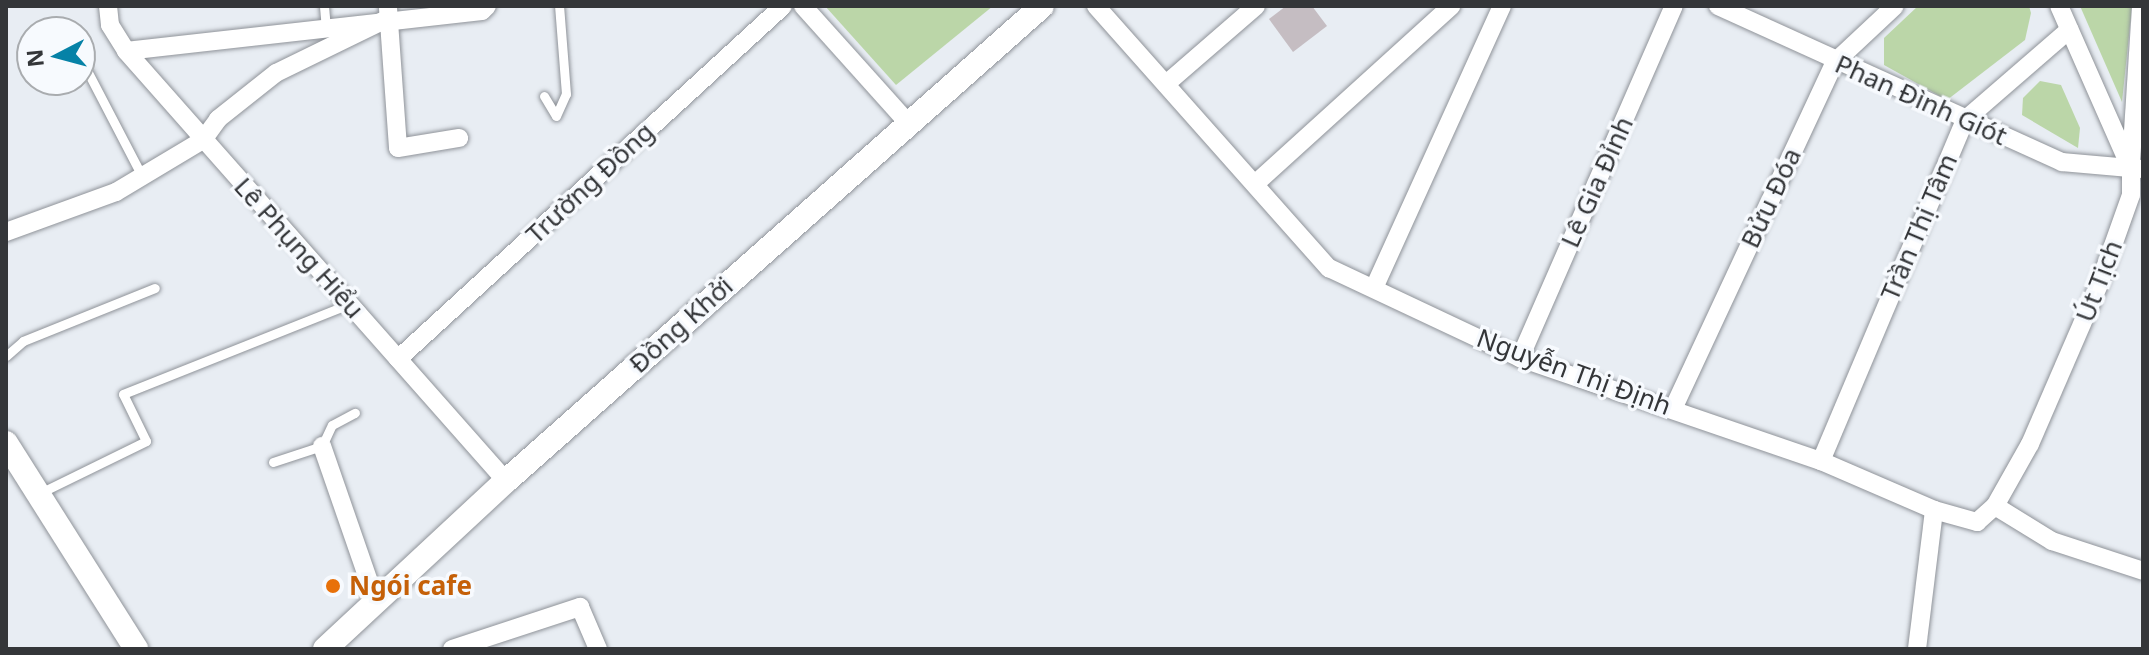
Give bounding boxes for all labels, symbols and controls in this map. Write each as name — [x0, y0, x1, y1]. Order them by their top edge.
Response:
north arrow — [16, 16, 96, 96]
text: N — [18, 48, 50, 69]
street label: Phan Đình Giót — [1830, 48, 2012, 152]
street label: Lê Gia Đỉnh — [1554, 112, 1640, 252]
street label: Trường Đồng — [520, 116, 660, 250]
street label: Bửu Đóa — [1734, 143, 1808, 253]
street label: Trần Thị Tâm — [1874, 149, 1964, 305]
street label: Lê Phụng Hiểu — [228, 171, 370, 325]
street label: Út Tịch — [2069, 236, 2129, 326]
street label: Đồng Khởi — [623, 270, 739, 380]
street label: Nguyễn Thị Định — [1473, 322, 1675, 422]
place label: Ngói cafe — [349, 570, 472, 602]
marker: Ngói cafe — [324, 577, 342, 595]

